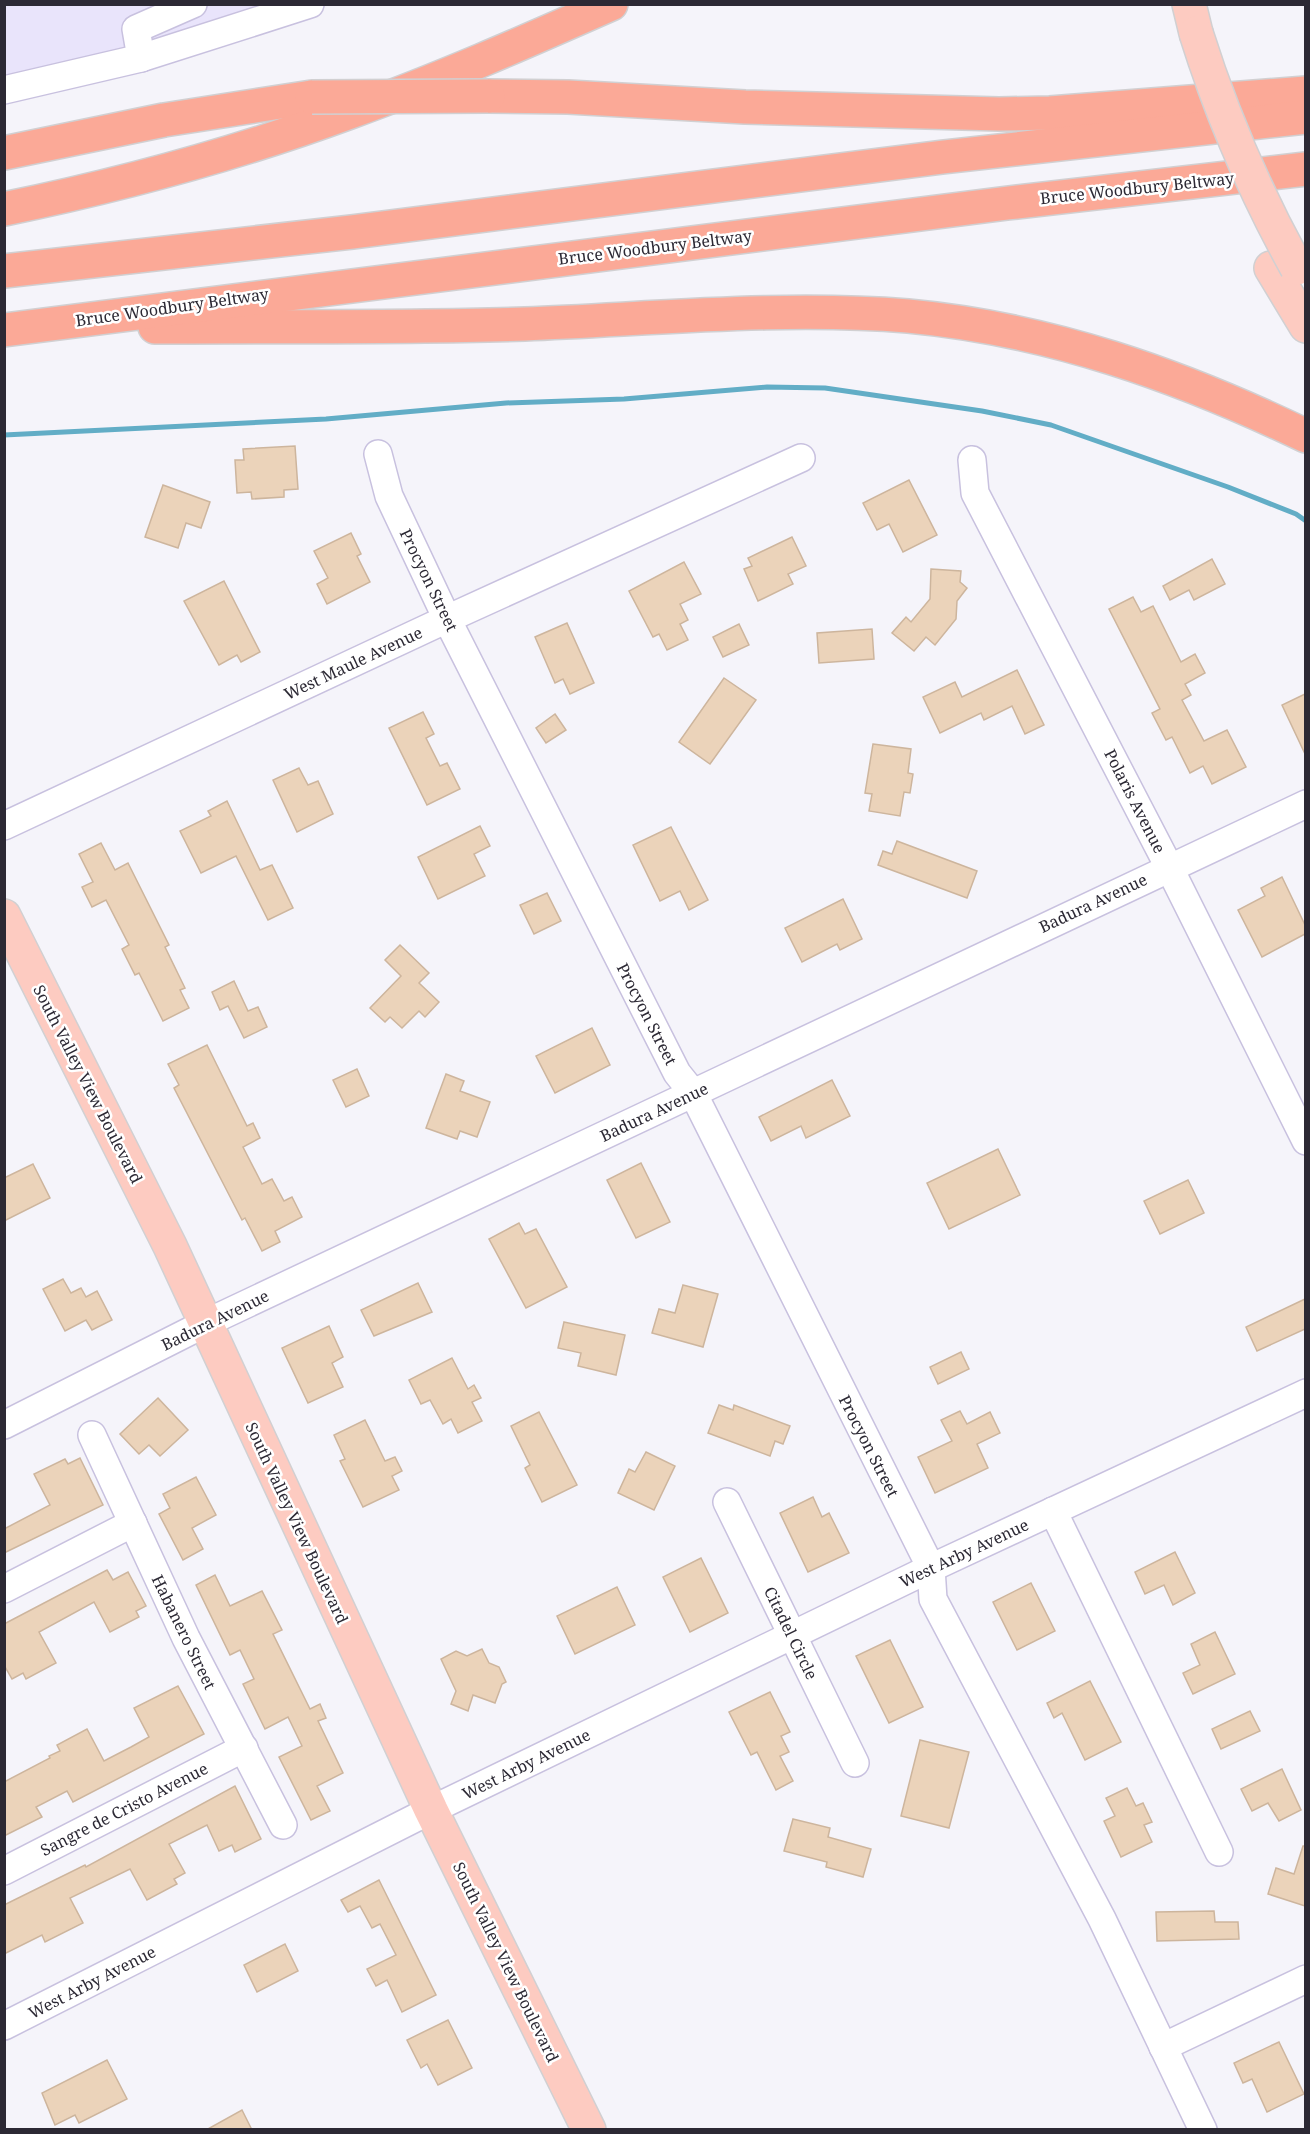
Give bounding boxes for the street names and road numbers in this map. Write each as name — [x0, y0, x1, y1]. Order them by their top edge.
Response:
street label: Bruce Woodbury Beltway — [1039, 167, 1236, 209]
street label: Bruce Woodbury Beltway — [557, 224, 754, 270]
street label: Bruce Woodbury Beltway — [74, 282, 271, 331]
street label: Procyon Street — [395, 525, 464, 635]
street label: West Maule Avenue — [280, 621, 426, 705]
street label: Polaris Avenue — [1099, 745, 1171, 857]
street label: Badura Avenue — [1035, 868, 1151, 938]
street label: Procyon Street — [612, 959, 682, 1069]
street label: South Valley View Boulevard — [28, 981, 148, 1187]
street label: Badura Avenue — [596, 1077, 712, 1147]
street label: Badura Avenue — [158, 1284, 272, 1356]
street label: Procyon Street — [834, 1391, 904, 1501]
street label: South Valley View Boulevard — [241, 1419, 354, 1628]
street label: West Arby Avenue — [896, 1513, 1032, 1593]
street label: Habanero Street — [147, 1571, 221, 1693]
street label: Citadel Circle — [759, 1583, 823, 1683]
street label: West Arby Avenue — [458, 1723, 594, 1805]
street label: Sangre de Cristo Avenue — [36, 1757, 212, 1861]
street label: South Valley View Boulevard — [448, 1858, 564, 2066]
street label: West Arby Avenue — [25, 1940, 159, 2024]

